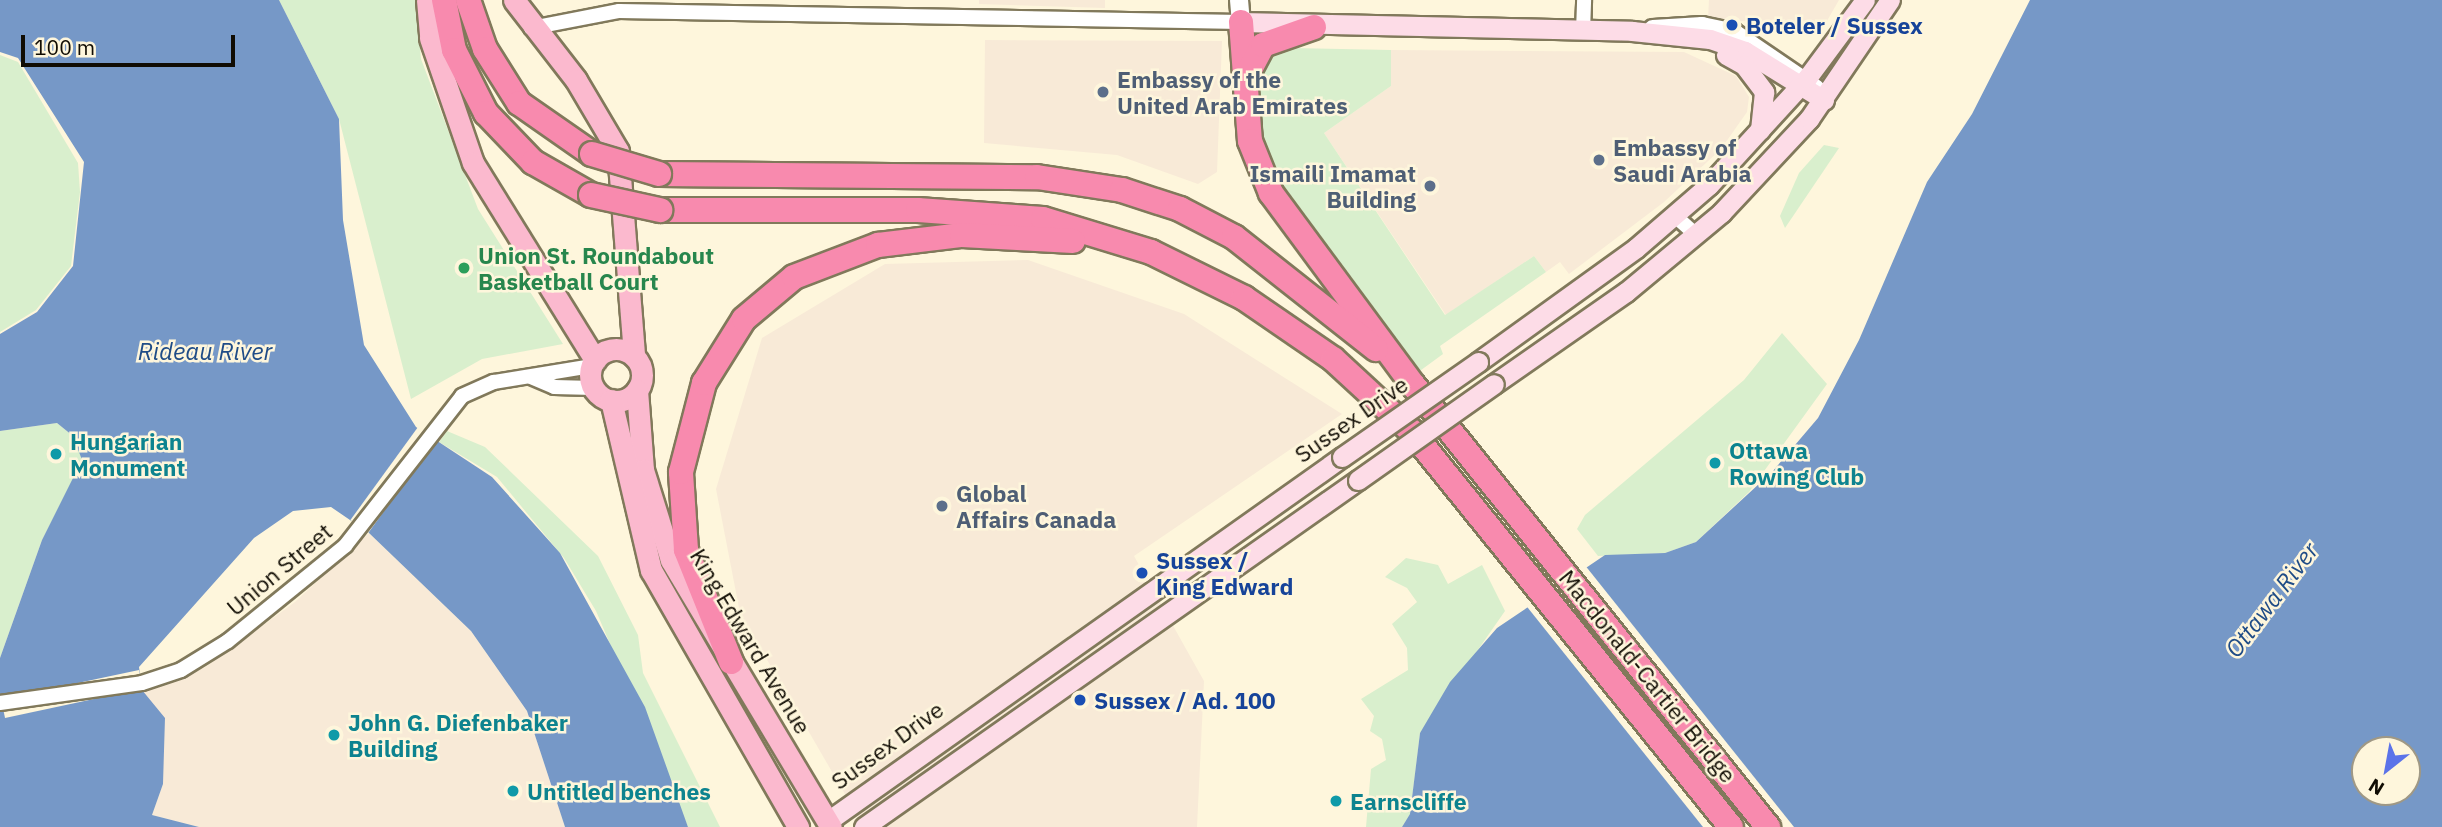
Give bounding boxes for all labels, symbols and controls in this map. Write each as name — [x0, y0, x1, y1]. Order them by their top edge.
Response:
place label: Boteler / Sussex — [1746, 11, 1923, 39]
marker: Boteler / Sussex — [1724, 17, 1740, 33]
scale bar — [24, 21, 238, 65]
text: 100 m — [34, 33, 95, 61]
place label: Embassy of the United Arab Emirates — [1117, 65, 1348, 119]
marker: Embassy of the United Arab Emirates — [1095, 84, 1111, 100]
place label: Embassy of Saudi Arabia — [1613, 133, 1752, 187]
marker: Embassy of Saudi Arabia — [1591, 152, 1607, 168]
place label: Ismaili Imamat Building — [1249, 159, 1416, 213]
marker: Ismaili Imamat Building — [1422, 178, 1438, 194]
place label: Union St. Roundabout Basketball Court — [478, 241, 714, 295]
marker: Union St. Roundabout Basketball Court — [456, 260, 472, 276]
water label: Rideau River — [138, 338, 272, 366]
street label: Sussex Drive — [1289, 370, 1413, 468]
place label: Hungarian Monument — [70, 427, 185, 481]
place label: Ottawa Rowing Club — [1729, 436, 1864, 490]
marker: Hungarian Monument — [48, 446, 64, 462]
marker: Ottawa Rowing Club — [1707, 455, 1723, 471]
place label: Global Affairs Canada — [956, 479, 1116, 533]
marker: Global Affairs Canada — [934, 498, 950, 514]
street label: Union Street — [221, 517, 337, 621]
water label: Ottawa River — [2220, 537, 2324, 663]
street label: King Edward Avenue — [685, 543, 817, 739]
place label: Sussex / King Edward — [1156, 546, 1293, 600]
street label: Macdonald-Cartier Bridge — [1554, 564, 1742, 788]
marker: Sussex / King Edward — [1134, 565, 1150, 581]
place label: Sussex / Ad. 100 — [1094, 686, 1276, 714]
marker: Sussex / Ad. 100 — [1072, 692, 1088, 708]
street label: Sussex Drive — [826, 695, 948, 795]
place label: John G. Diefenbaker Building — [348, 708, 568, 762]
marker: John G. Diefenbaker Building — [326, 727, 342, 743]
north arrow — [2351, 736, 2421, 806]
text: N — [2364, 773, 2388, 801]
place label: Untitled benches — [527, 777, 711, 805]
marker: Untitled benches — [505, 783, 521, 799]
place label: Earnscliffe — [1350, 787, 1467, 815]
marker: Earnscliffe — [1328, 793, 1344, 809]

